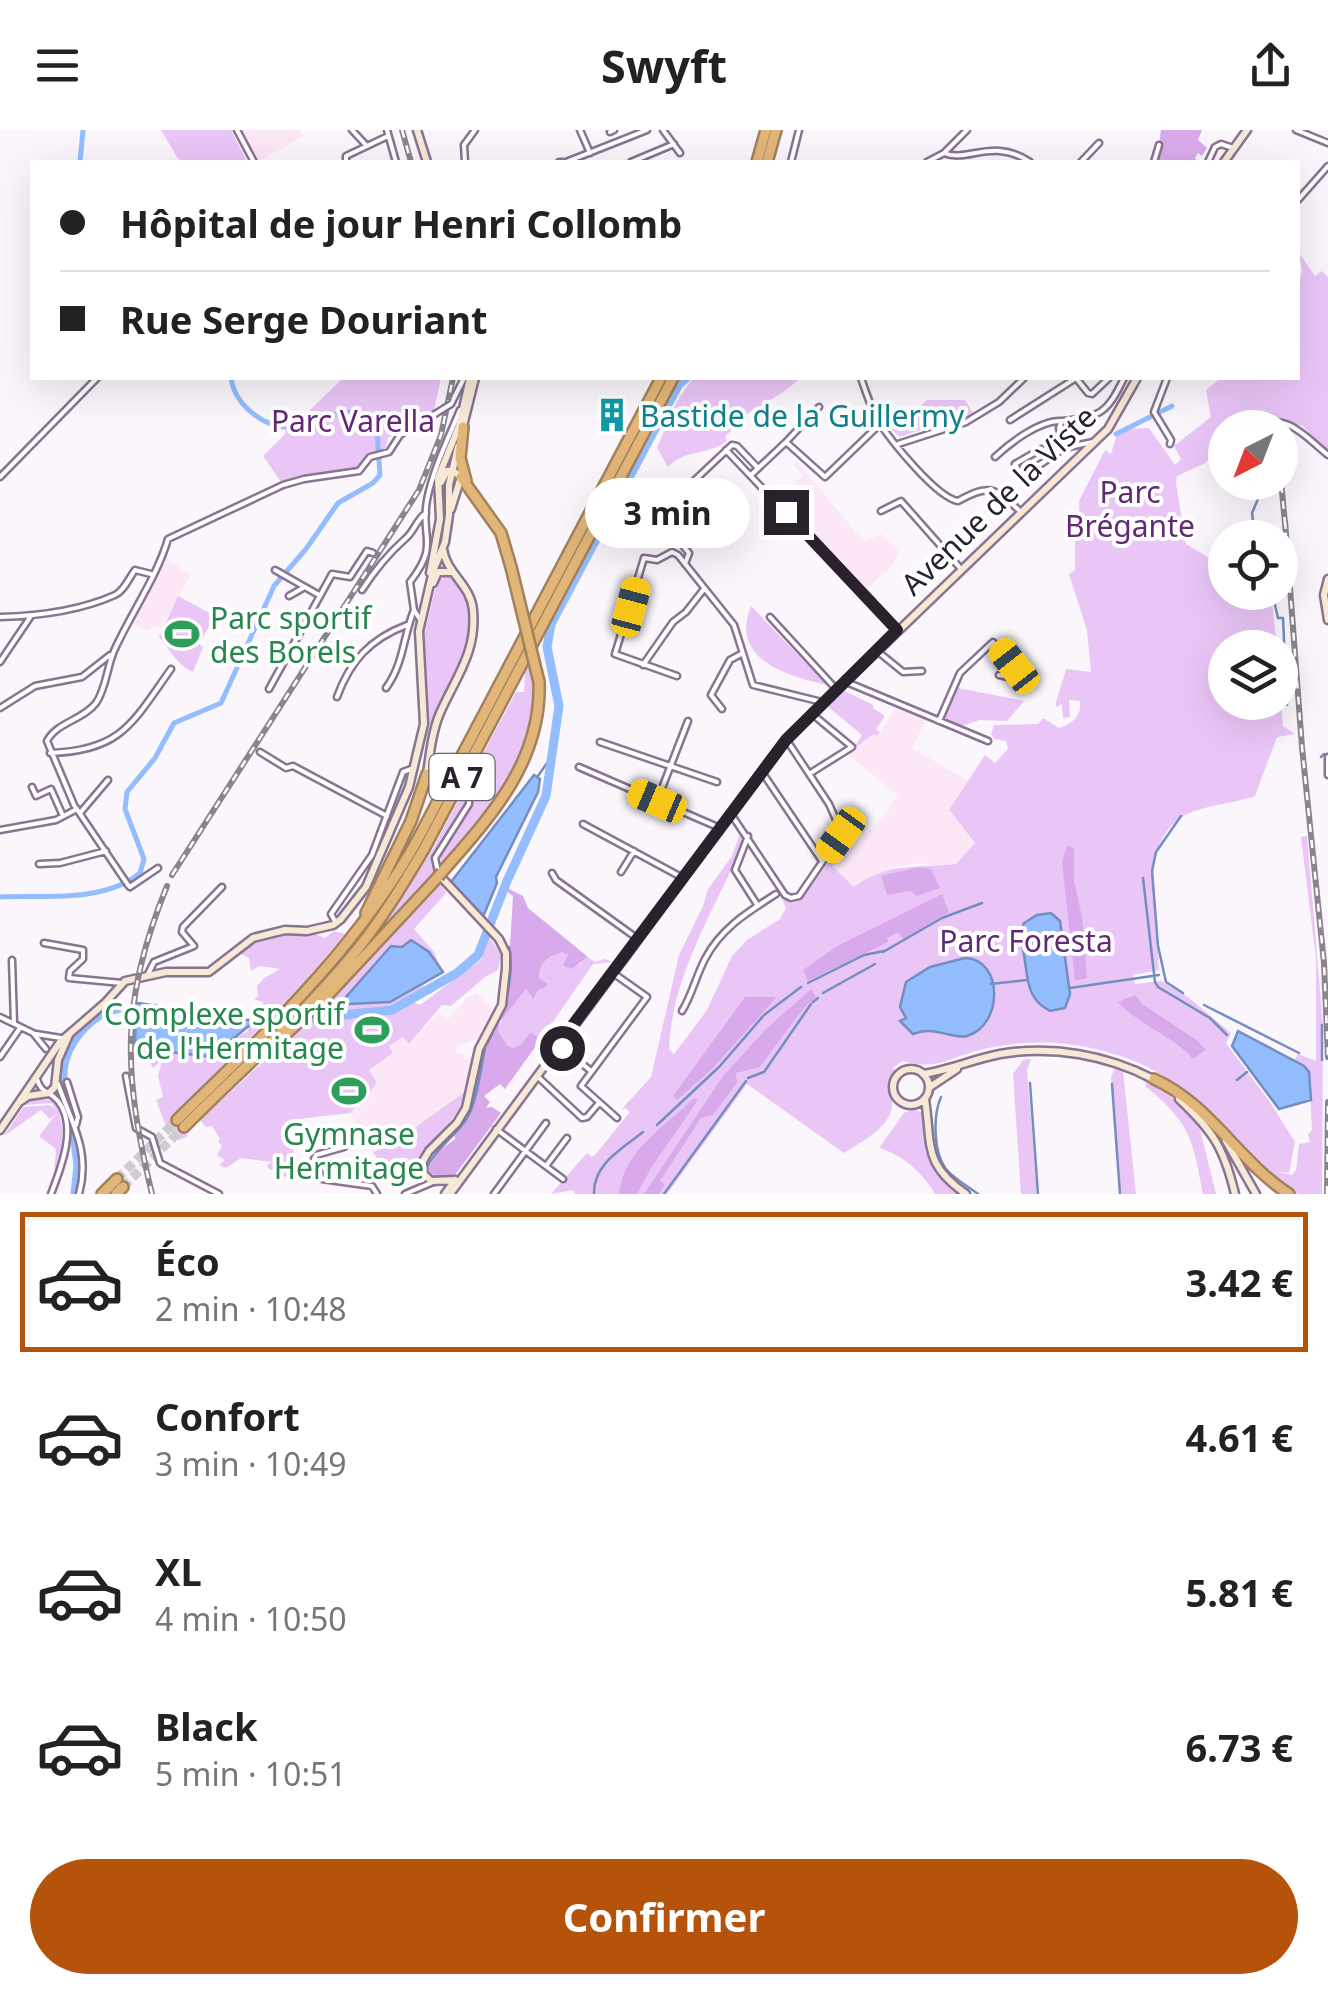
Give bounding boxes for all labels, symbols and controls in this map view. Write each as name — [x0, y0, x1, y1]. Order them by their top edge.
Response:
text: Swyft — [601, 35, 727, 96]
icon: menu — [30, 38, 85, 93]
icon: share — [1243, 38, 1298, 93]
text: Hôpital de jour Henri Collomb — [120, 197, 682, 249]
text: Rue Serge Douriant — [120, 293, 488, 345]
place label: Bastide de la Guillermy — [640, 395, 965, 436]
building icon: Bastide de la Guillermy — [593, 396, 631, 434]
street label: Avenue de la Viste — [891, 396, 1105, 604]
park label: Parc Varella — [271, 400, 435, 441]
north arrow — [1208, 410, 1298, 500]
map controls — [1208, 410, 1298, 720]
park label: Parc Brégante — [1065, 471, 1195, 546]
callout: 3 min — [586, 477, 751, 547]
route end — [764, 490, 809, 535]
text: 3 min — [623, 491, 712, 534]
button: locate — [1208, 520, 1298, 610]
car — [609, 574, 653, 640]
place label: Parc sportif des Borels — [210, 597, 373, 672]
sports icon: Parc sportif des Borels — [163, 615, 201, 653]
button: layers — [1208, 630, 1298, 720]
car — [984, 633, 1044, 699]
road number: A 7 — [430, 754, 494, 800]
car — [624, 775, 690, 827]
car — [811, 802, 871, 868]
park label: Parc Foresta — [939, 920, 1113, 961]
place label: Complexe sportif de l'Hermitage — [104, 993, 346, 1068]
sports icon: Complexe sportif de l'Hermitage — [353, 1011, 391, 1049]
route start — [540, 1026, 585, 1071]
sports icon: Gymnase Hermitage — [330, 1072, 368, 1110]
place label: Gymnase Hermitage — [274, 1113, 424, 1188]
text: Éco — [155, 1235, 220, 1287]
icon: car — [35, 1237, 125, 1327]
text: 3.42 € — [1185, 1256, 1293, 1308]
text: 2 min · 10:48 — [155, 1287, 347, 1330]
text: Confort — [155, 1390, 300, 1442]
icon: car — [35, 1392, 125, 1482]
text: 4.61 € — [1185, 1411, 1293, 1463]
text: 3 min · 10:49 — [155, 1442, 347, 1485]
text: XL — [155, 1545, 202, 1597]
icon: car — [35, 1547, 125, 1637]
text: 5.81 € — [1185, 1566, 1293, 1618]
text: 4 min · 10:50 — [155, 1597, 347, 1640]
text: Black — [155, 1700, 258, 1752]
icon: car — [35, 1702, 125, 1792]
text: 6.73 € — [1185, 1721, 1293, 1773]
text: 5 min · 10:51 — [155, 1752, 347, 1795]
button: Confirmer — [30, 1859, 1298, 1974]

